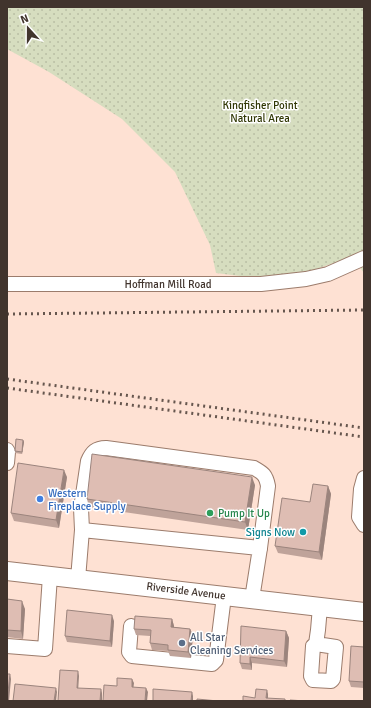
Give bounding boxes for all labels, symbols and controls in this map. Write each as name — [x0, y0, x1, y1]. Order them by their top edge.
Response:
north arrow — [8, 8, 48, 48]
text: N — [19, 12, 30, 27]
park label: Kingfisher Point Natural Area — [222, 99, 298, 125]
street label: Hoffman Mill Road — [124, 278, 212, 291]
place label: Western Fireplace Supply — [48, 487, 127, 513]
marker: Western Fireplace Supply — [35, 494, 45, 504]
place label: Pump It Up — [218, 507, 270, 520]
marker: Pump It Up — [205, 508, 215, 518]
place label: Signs Now — [246, 526, 295, 539]
marker: Signs Now — [298, 527, 308, 537]
street label: Riverside Avenue — [146, 580, 226, 602]
place label: All Star Cleaning Services — [190, 631, 274, 657]
marker: All Star Cleaning Services — [177, 638, 187, 648]

